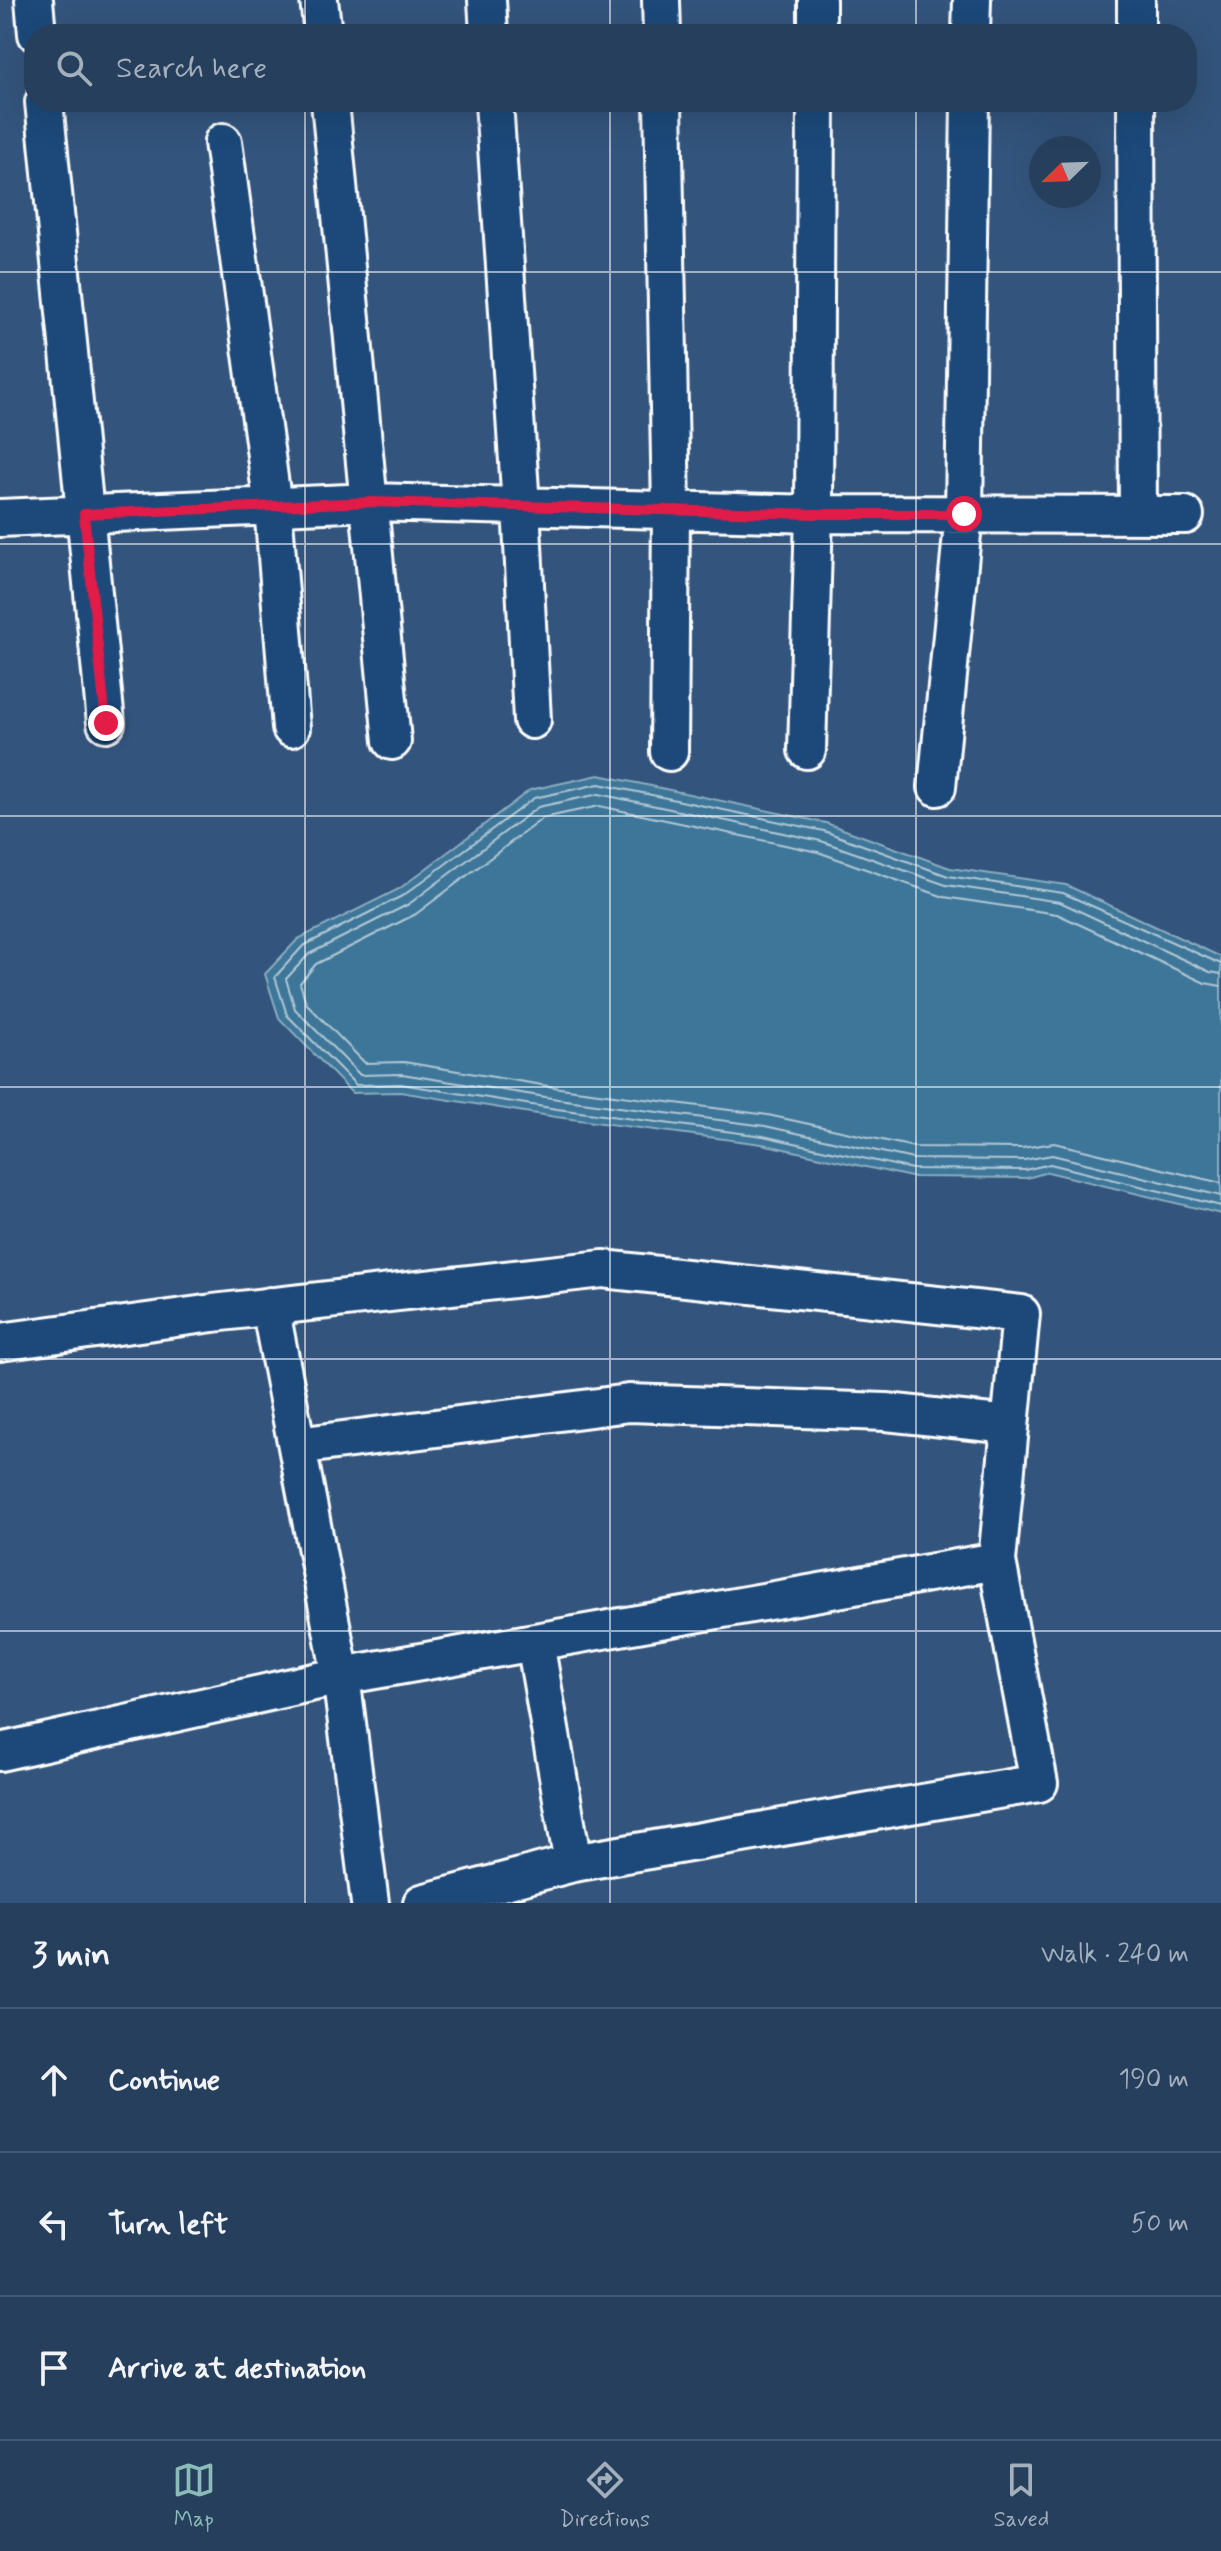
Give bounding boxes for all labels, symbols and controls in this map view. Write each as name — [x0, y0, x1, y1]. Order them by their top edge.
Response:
search box — [24, 24, 1197, 112]
icon: search — [52, 46, 96, 90]
text: Search here — [116, 49, 267, 88]
north arrow — [1029, 136, 1101, 208]
route start — [946, 496, 982, 532]
route end — [88, 705, 124, 741]
text: 3 min — [32, 1933, 110, 1978]
text: Walk · 240 m — [1041, 1938, 1189, 1972]
icon: ahead — [32, 2058, 76, 2102]
text: Continue — [108, 2061, 220, 2100]
text: 190 m — [1119, 2063, 1189, 2097]
icon: left — [32, 2202, 76, 2246]
text: Turn left — [108, 2205, 228, 2244]
text: 50 m — [1131, 2207, 1189, 2241]
icon: arrive — [32, 2346, 76, 2390]
text: Arrive at destination — [108, 2349, 366, 2388]
tab: Map — [172, 2458, 216, 2534]
tab: Directions — [559, 2458, 650, 2534]
tab: Saved — [994, 2458, 1049, 2534]

